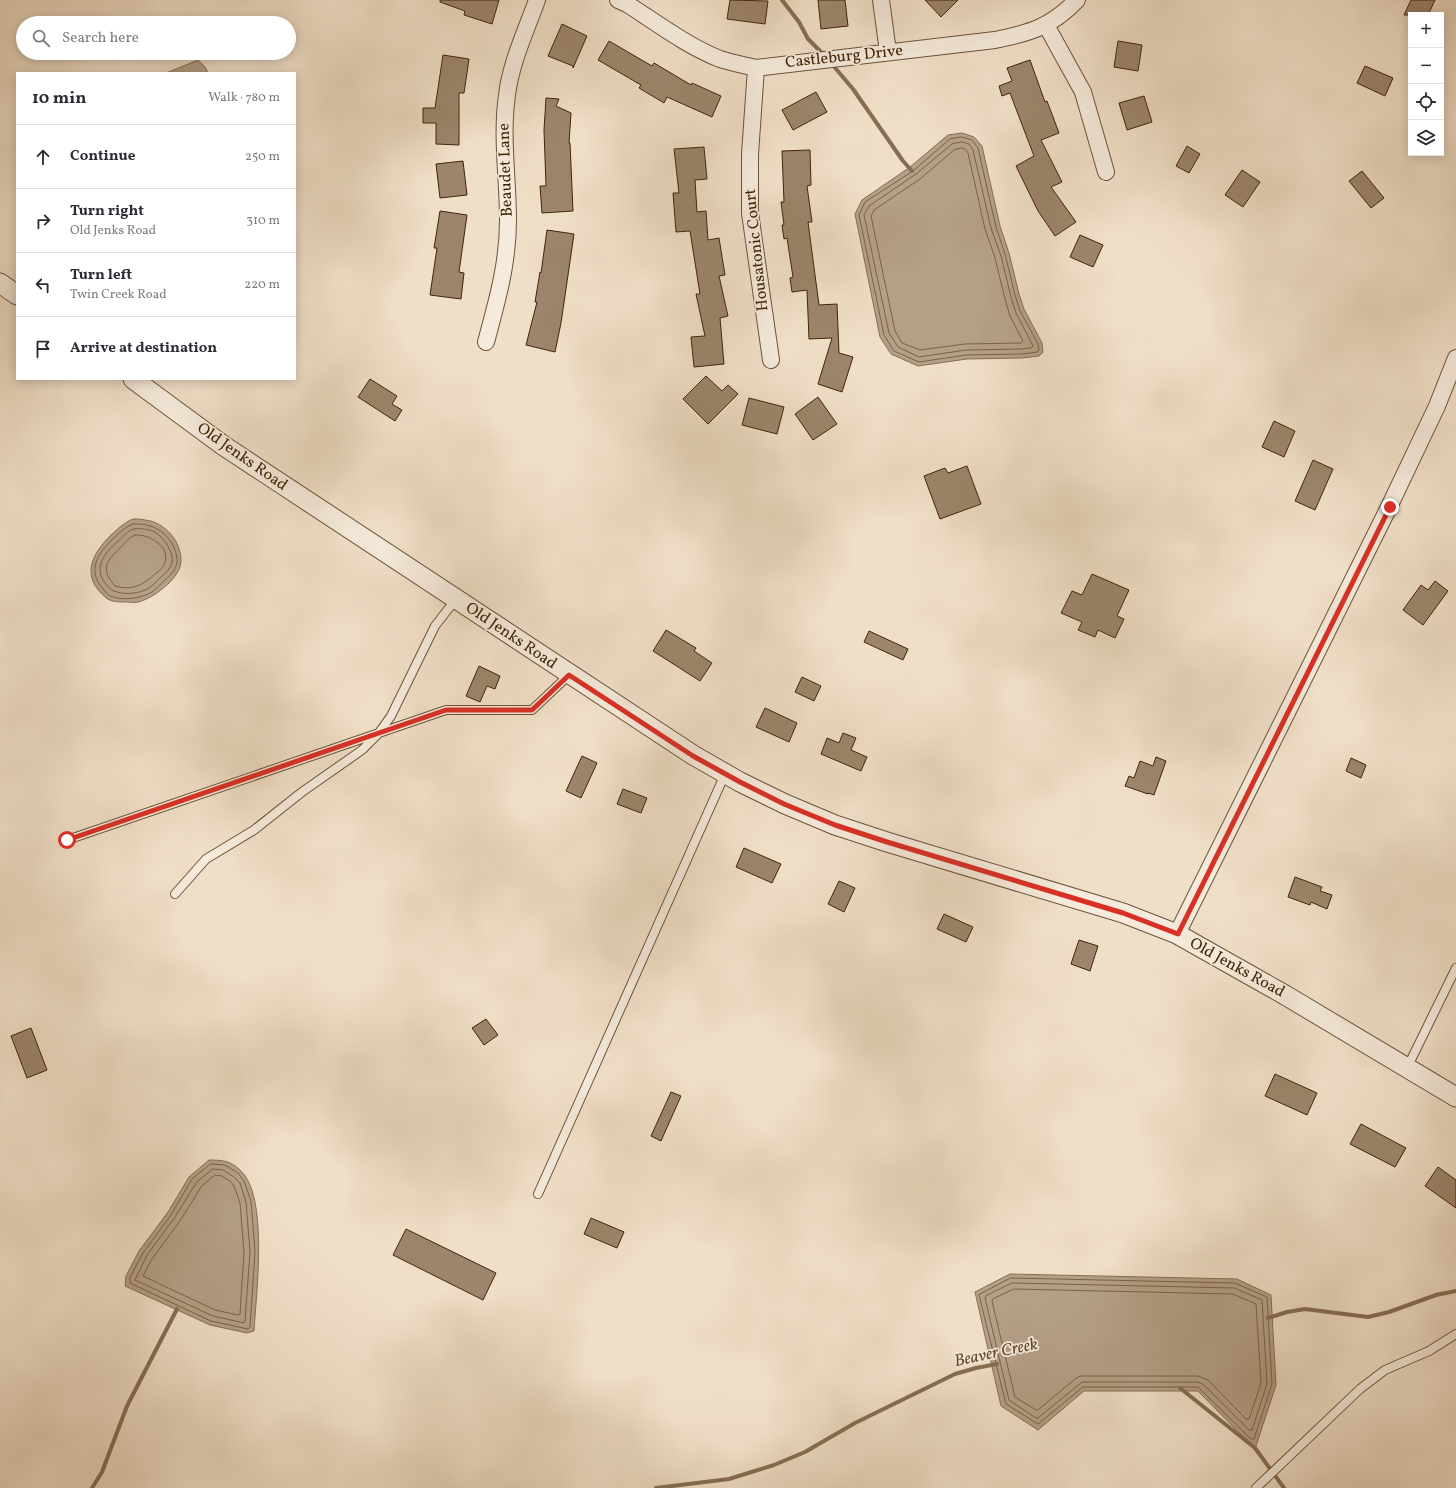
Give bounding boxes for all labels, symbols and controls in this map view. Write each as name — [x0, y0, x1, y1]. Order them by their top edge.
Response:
map controls — [1408, 12, 1444, 156]
button: + — [1408, 12, 1444, 48]
search box — [16, 16, 296, 60]
icon: search — [30, 27, 52, 49]
text: Search here — [62, 28, 139, 49]
street label: Castleburg Drive — [784, 40, 904, 74]
button: − — [1408, 48, 1444, 84]
button: locate — [1408, 84, 1444, 120]
text: 10 min — [32, 87, 86, 110]
text: Walk · 780 m — [208, 89, 280, 107]
button: layers — [1408, 120, 1444, 156]
street label: Beaudet Lane — [493, 123, 519, 217]
icon: ahead — [32, 146, 54, 168]
text: Continue — [70, 146, 135, 167]
text: 250 m — [245, 148, 280, 166]
street label: Housatonic Court — [740, 187, 774, 312]
text: Turn right — [70, 201, 144, 222]
icon: right — [32, 210, 54, 232]
text: 310 m — [246, 212, 280, 230]
text: Old Jenks Road — [70, 222, 156, 240]
text: Turn left — [70, 265, 132, 286]
icon: left — [32, 274, 54, 296]
text: 220 m — [244, 276, 280, 294]
text: Twin Creek Road — [70, 286, 167, 304]
icon: arrive — [32, 338, 54, 360]
text: Arrive at destination — [70, 338, 217, 359]
street label: Old Jenks Road — [192, 418, 292, 496]
route end — [1381, 498, 1399, 516]
street label: Old Jenks Road — [461, 597, 561, 675]
route start — [58, 831, 76, 849]
street label: Old Jenks Road — [1185, 933, 1289, 1003]
water label: Beaver Creek — [952, 1333, 1040, 1373]

